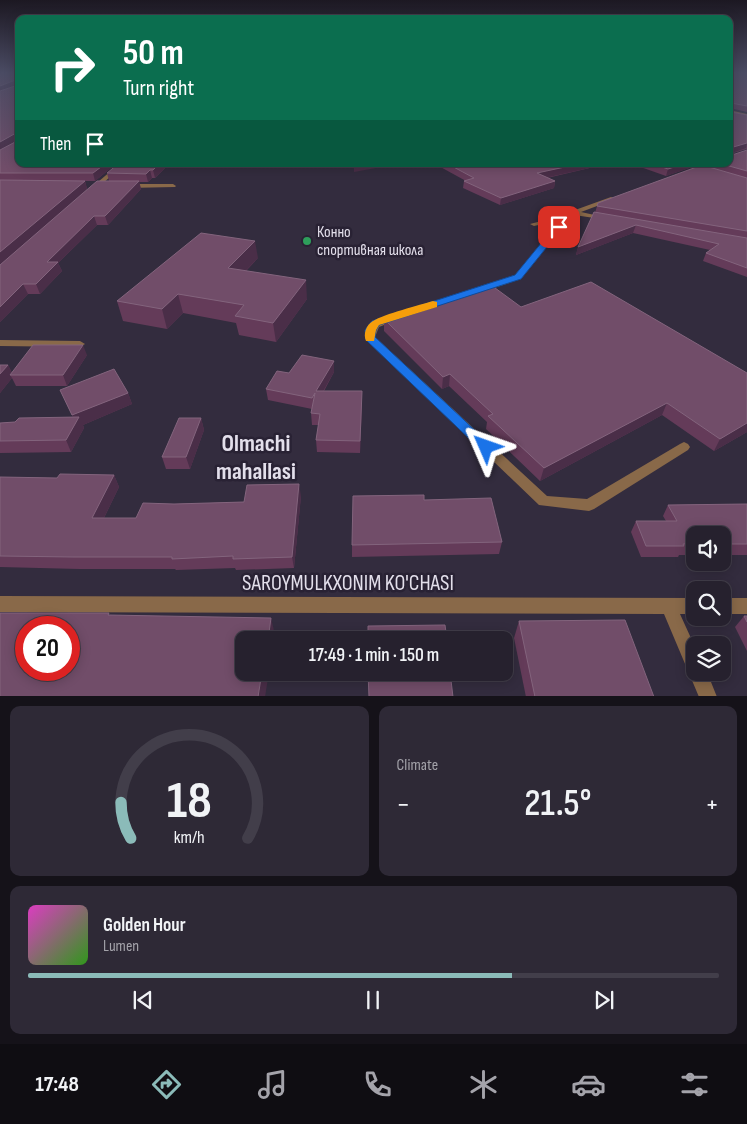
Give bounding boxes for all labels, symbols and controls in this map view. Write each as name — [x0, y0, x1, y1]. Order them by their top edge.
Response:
text: 50 m — [123, 32, 184, 75]
icon: right — [40, 35, 105, 100]
text: Turn right — [123, 75, 194, 102]
icon: arrive — [81, 130, 109, 158]
text: Then — [40, 133, 71, 156]
pin — [538, 206, 580, 248]
icon: arrive — [545, 213, 573, 241]
place label: Конно спортивная школа — [317, 223, 423, 260]
marker: Конно спортивная школа — [301, 235, 313, 247]
position arrow — [459, 420, 511, 472]
district label: Olmachi mahallasi — [216, 429, 296, 486]
map controls — [686, 526, 731, 681]
button: sound — [686, 526, 731, 571]
street label: SAROYMULKXONIM KO'CHASI — [242, 570, 454, 597]
button: search — [686, 581, 731, 626]
speed limit sign: 20 — [15, 616, 80, 681]
button: layers — [686, 636, 731, 681]
text: 17:49 · 1 min · 150 m — [309, 644, 439, 667]
text: Climate — [397, 756, 438, 775]
text: 18 — [167, 770, 212, 833]
text: 21.5° — [524, 781, 591, 826]
text: − — [397, 788, 410, 821]
text: + — [705, 788, 719, 821]
text: km/h — [174, 827, 205, 848]
text: Golden Hour — [103, 914, 186, 937]
text: Lumen — [103, 937, 139, 956]
icon: previous — [129, 986, 157, 1014]
icon: pause — [359, 986, 387, 1014]
icon: next — [590, 986, 618, 1014]
icon: directions — [149, 1067, 184, 1102]
icon: music — [255, 1067, 290, 1102]
icon: phone — [360, 1067, 395, 1102]
icon: climate — [466, 1067, 501, 1102]
icon: car — [571, 1067, 606, 1102]
icon: filters — [677, 1067, 712, 1102]
text: 17:48 — [35, 1071, 79, 1098]

